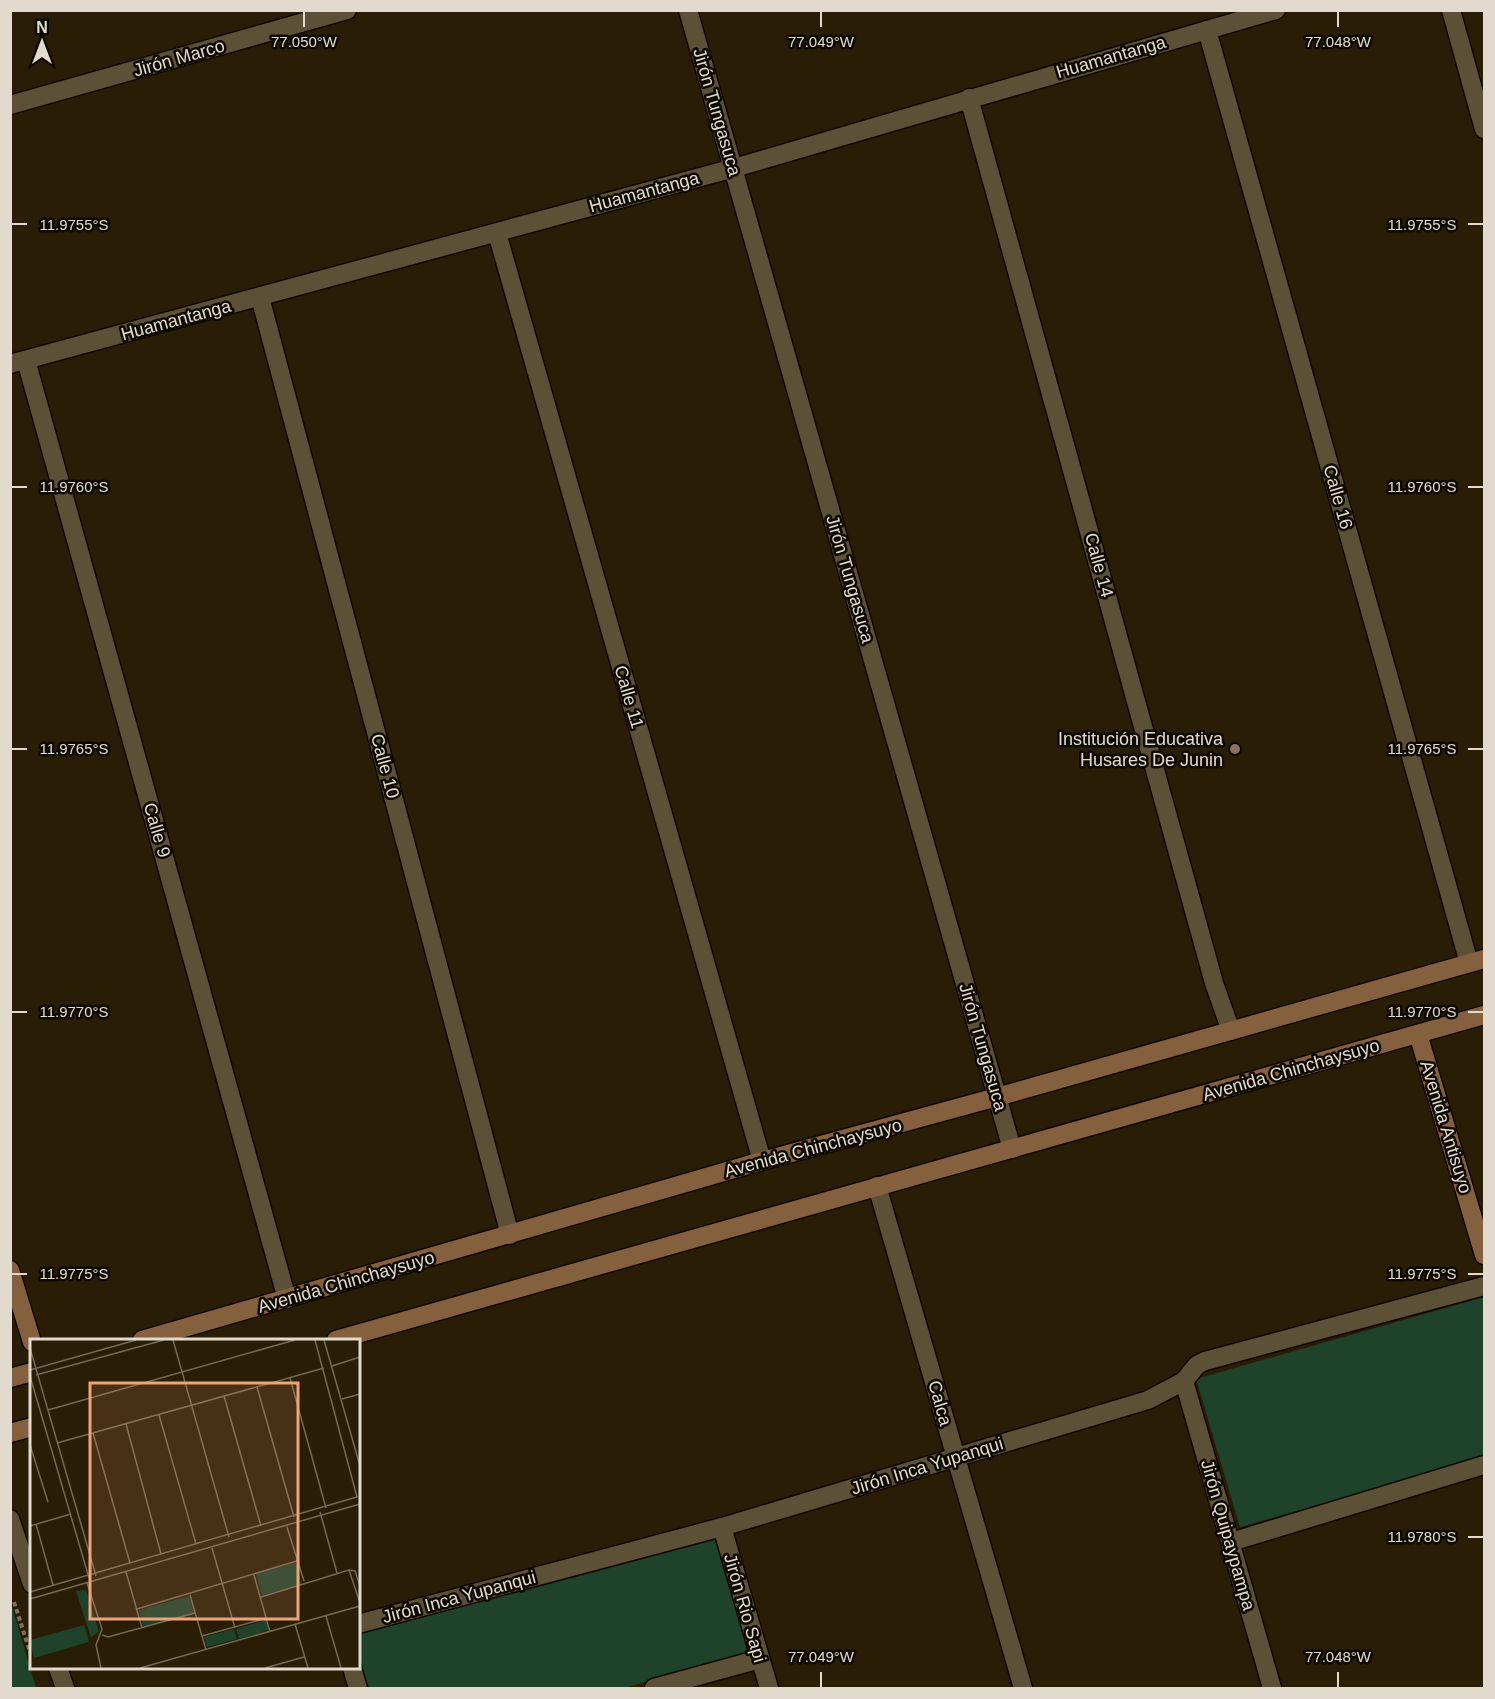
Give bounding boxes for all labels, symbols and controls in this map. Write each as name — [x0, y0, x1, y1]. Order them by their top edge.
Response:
north arrow — [12, 12, 72, 72]
text: N — [36, 19, 48, 36]
street label: Huamantanga — [1054, 32, 1169, 82]
text: 77.050°W — [271, 33, 338, 50]
text: 77.049°W — [788, 33, 855, 50]
text: 77.048°W — [1305, 33, 1372, 50]
street label: Jirón Marco — [131, 35, 227, 81]
street label: Jirón Tungasuca — [689, 46, 745, 179]
street label: Huamantanga — [587, 167, 702, 216]
text: 11.9755°S — [39, 216, 109, 233]
text: 11.9755°S — [1387, 216, 1457, 233]
street label: Huamantanga — [119, 295, 234, 344]
street label: Calle 16 — [1319, 462, 1357, 532]
text: 11.9760°S — [39, 478, 109, 495]
text: 11.9760°S — [1387, 478, 1457, 495]
street label: Jirón Tungasuca — [822, 513, 878, 646]
street label: Calle 14 — [1081, 531, 1117, 599]
street label: Calle 11 — [610, 663, 648, 731]
place label: Institución Educativa Husares De Junin — [1058, 729, 1224, 770]
street label: Calle 10 — [367, 732, 403, 800]
text: 11.9765°S — [39, 740, 109, 757]
text: 11.9765°S — [1387, 740, 1457, 757]
marker: Institución Educativa Husares De Junin — [1228, 742, 1242, 756]
street label: Calle 9 — [140, 800, 174, 860]
street label: Jirón Tungasuca — [955, 981, 1011, 1114]
text: 11.9770°S — [39, 1003, 109, 1020]
text: 11.9770°S — [1387, 1003, 1457, 1020]
street label: Avenida Chinchaysuyo — [1200, 1035, 1382, 1105]
street label: Avenida Antisuyo — [1416, 1058, 1476, 1196]
street label: Avenida Chinchaysuyo — [722, 1115, 904, 1181]
street label: Avenida Chinchaysuyo — [255, 1247, 437, 1317]
text: 11.9775°S — [39, 1265, 109, 1282]
text: 11.9775°S — [1387, 1265, 1457, 1282]
inset map — [30, 1339, 360, 1669]
street label: Calca — [924, 1378, 956, 1429]
street label: Jirón Inca Yupanqui — [849, 1433, 1005, 1499]
street label: Jirón Quipaypampa — [1197, 1457, 1259, 1614]
text: 11.9780°S — [1387, 1528, 1457, 1545]
street label: Jirón Rio Sapi — [720, 1551, 770, 1665]
street label: Jirón Inca Yupanqui — [380, 1567, 538, 1627]
text: 77.049°W — [788, 1648, 855, 1665]
text: 77.048°W — [1305, 1648, 1372, 1665]

